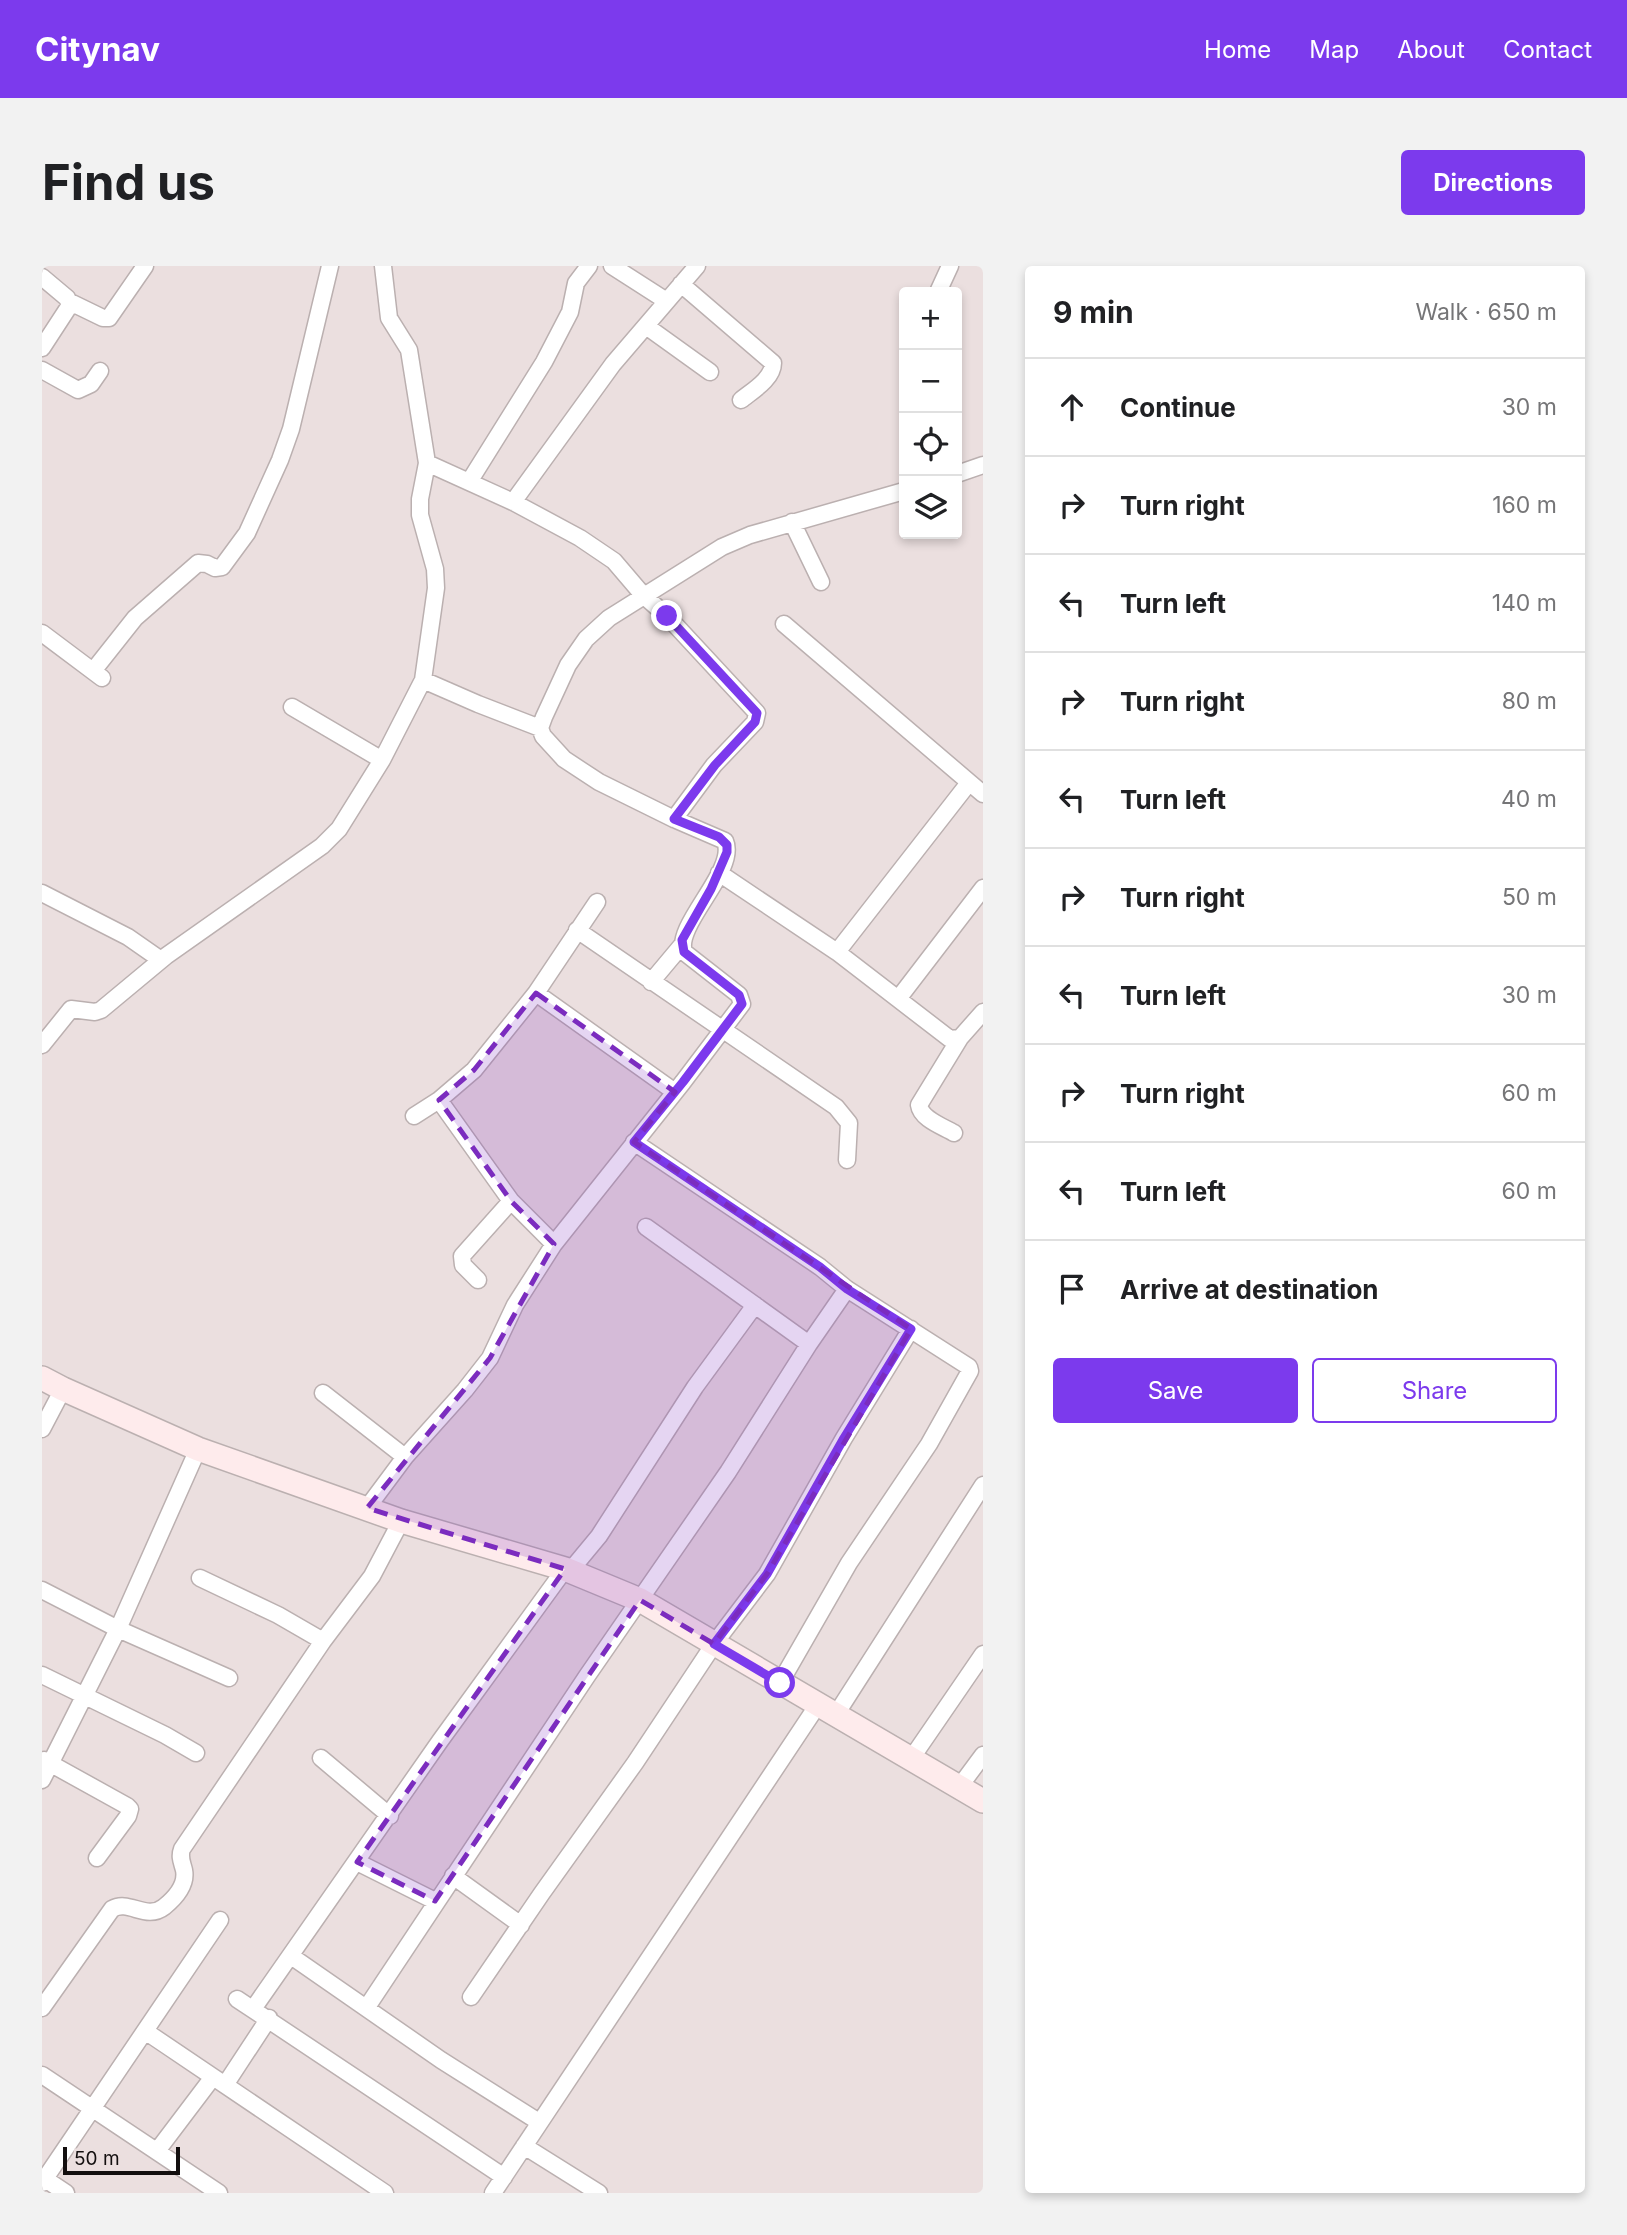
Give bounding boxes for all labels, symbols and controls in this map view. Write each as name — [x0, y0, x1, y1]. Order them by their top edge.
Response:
text: Citynav — [35, 29, 160, 69]
text: Home — [1204, 35, 1271, 64]
text: Map — [1309, 35, 1359, 64]
text: About — [1397, 35, 1465, 64]
text: Contact — [1503, 35, 1592, 64]
button: Directions — [1401, 150, 1585, 215]
text: Find us — [42, 153, 215, 212]
map controls — [899, 287, 962, 539]
button: + — [899, 287, 962, 350]
text: 9 min — [1053, 294, 1134, 330]
text: Walk · 650 m — [1415, 298, 1557, 326]
button: − — [899, 350, 962, 413]
icon: ahead — [1053, 388, 1091, 426]
text: Continue — [1120, 392, 1236, 423]
text: 30 m — [1502, 393, 1557, 421]
button: locate — [899, 413, 962, 476]
button: layers — [899, 476, 962, 539]
icon: right — [1053, 486, 1091, 524]
text: Turn right — [1120, 490, 1245, 521]
text: 160 m — [1492, 491, 1557, 519]
icon: left — [1053, 584, 1091, 622]
text: Turn left — [1120, 588, 1226, 619]
text: 140 m — [1492, 589, 1557, 617]
route end — [651, 600, 682, 631]
icon: right — [1053, 682, 1091, 720]
text: Turn right — [1120, 686, 1245, 717]
text: 80 m — [1502, 687, 1557, 715]
icon: left — [1053, 780, 1091, 818]
text: Turn left — [1120, 784, 1226, 815]
text: 40 m — [1501, 785, 1557, 813]
icon: right — [1053, 878, 1091, 916]
text: Turn right — [1120, 882, 1245, 913]
text: 50 m — [1502, 883, 1557, 911]
icon: left — [1053, 976, 1091, 1014]
text: Turn left — [1120, 980, 1226, 1011]
text: 30 m — [1502, 981, 1557, 1009]
icon: right — [1053, 1074, 1091, 1112]
text: Turn right — [1120, 1078, 1245, 1109]
text: 60 m — [1502, 1079, 1557, 1107]
icon: left — [1053, 1172, 1091, 1210]
text: Turn left — [1120, 1176, 1226, 1207]
text: 60 m — [1502, 1177, 1557, 1205]
icon: arrive — [1053, 1270, 1091, 1308]
text: Arrive at destination — [1120, 1274, 1379, 1305]
button: Save — [1053, 1358, 1298, 1423]
button: Share — [1312, 1358, 1557, 1423]
route start — [764, 1667, 795, 1698]
scale bar — [63, 2144, 180, 2176]
text: 50 m — [74, 2147, 120, 2170]

